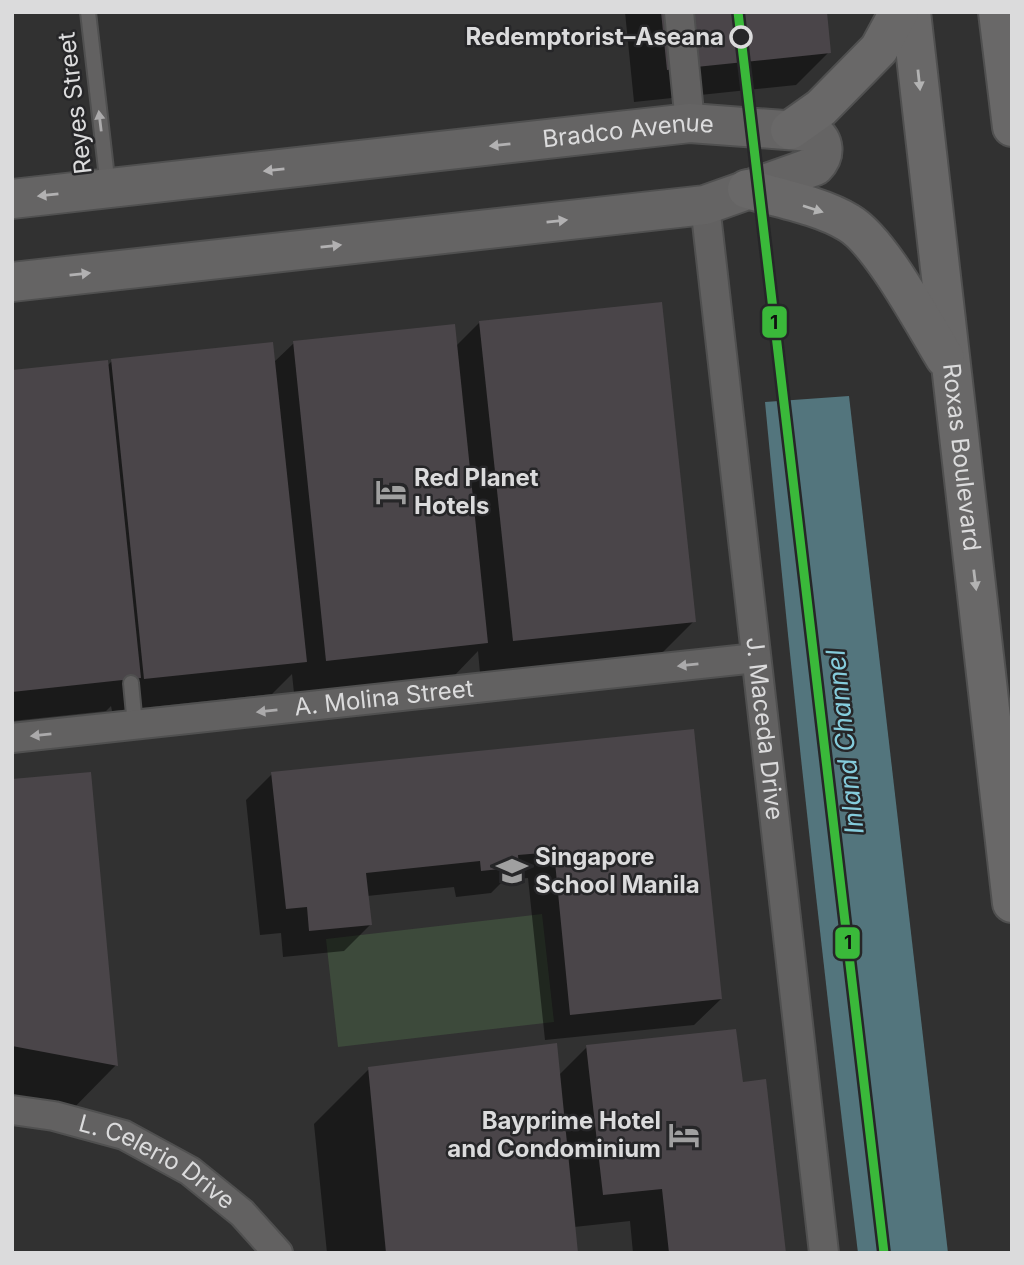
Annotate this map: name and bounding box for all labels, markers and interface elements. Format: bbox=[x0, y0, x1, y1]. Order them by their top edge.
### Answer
place label: Redemptorist–Aseana bbox=[465, 22, 724, 51]
marker: Redemptorist–Aseana bbox=[730, 26, 752, 48]
street label: Reyes Street bbox=[51, 30, 98, 176]
one-way arrow bbox=[913, 69, 924, 91]
street label: Bradco Avenue bbox=[541, 108, 715, 153]
one-way arrow bbox=[95, 109, 106, 131]
one-way arrow bbox=[489, 140, 511, 151]
one-way arrow bbox=[263, 165, 285, 176]
one-way arrow bbox=[37, 190, 59, 201]
one-way arrow bbox=[802, 204, 823, 215]
one-way arrow bbox=[546, 215, 568, 226]
one-way arrow bbox=[320, 240, 342, 251]
one-way arrow bbox=[69, 268, 91, 279]
line badge: 1 bbox=[761, 305, 788, 339]
text: 1 bbox=[770, 311, 778, 334]
street label: Roxas Boulevard bbox=[937, 362, 987, 553]
place label: Red Planet Hotels bbox=[414, 463, 539, 520]
hotel icon: Red Planet Hotels bbox=[374, 475, 408, 509]
one-way arrow bbox=[969, 570, 980, 592]
street label: J. Maceda Drive bbox=[740, 636, 790, 822]
water label: Inland Channel bbox=[819, 647, 870, 836]
one-way arrow bbox=[677, 660, 699, 671]
street label: A. Molina Street bbox=[293, 673, 475, 722]
one-way arrow bbox=[256, 705, 278, 716]
one-way arrow bbox=[29, 730, 51, 741]
place label: Singapore School Manila bbox=[535, 842, 700, 899]
school or university icon: Singapore School Manila bbox=[495, 854, 529, 888]
line badge: 1 bbox=[834, 926, 861, 960]
text: 1 bbox=[844, 931, 852, 954]
place label: Bayprime Hotel and Condominium bbox=[447, 1106, 661, 1163]
street label: L. Celerio Drive bbox=[76, 1108, 241, 1215]
hotel icon: Bayprime Hotel and Condominium bbox=[667, 1118, 701, 1152]

